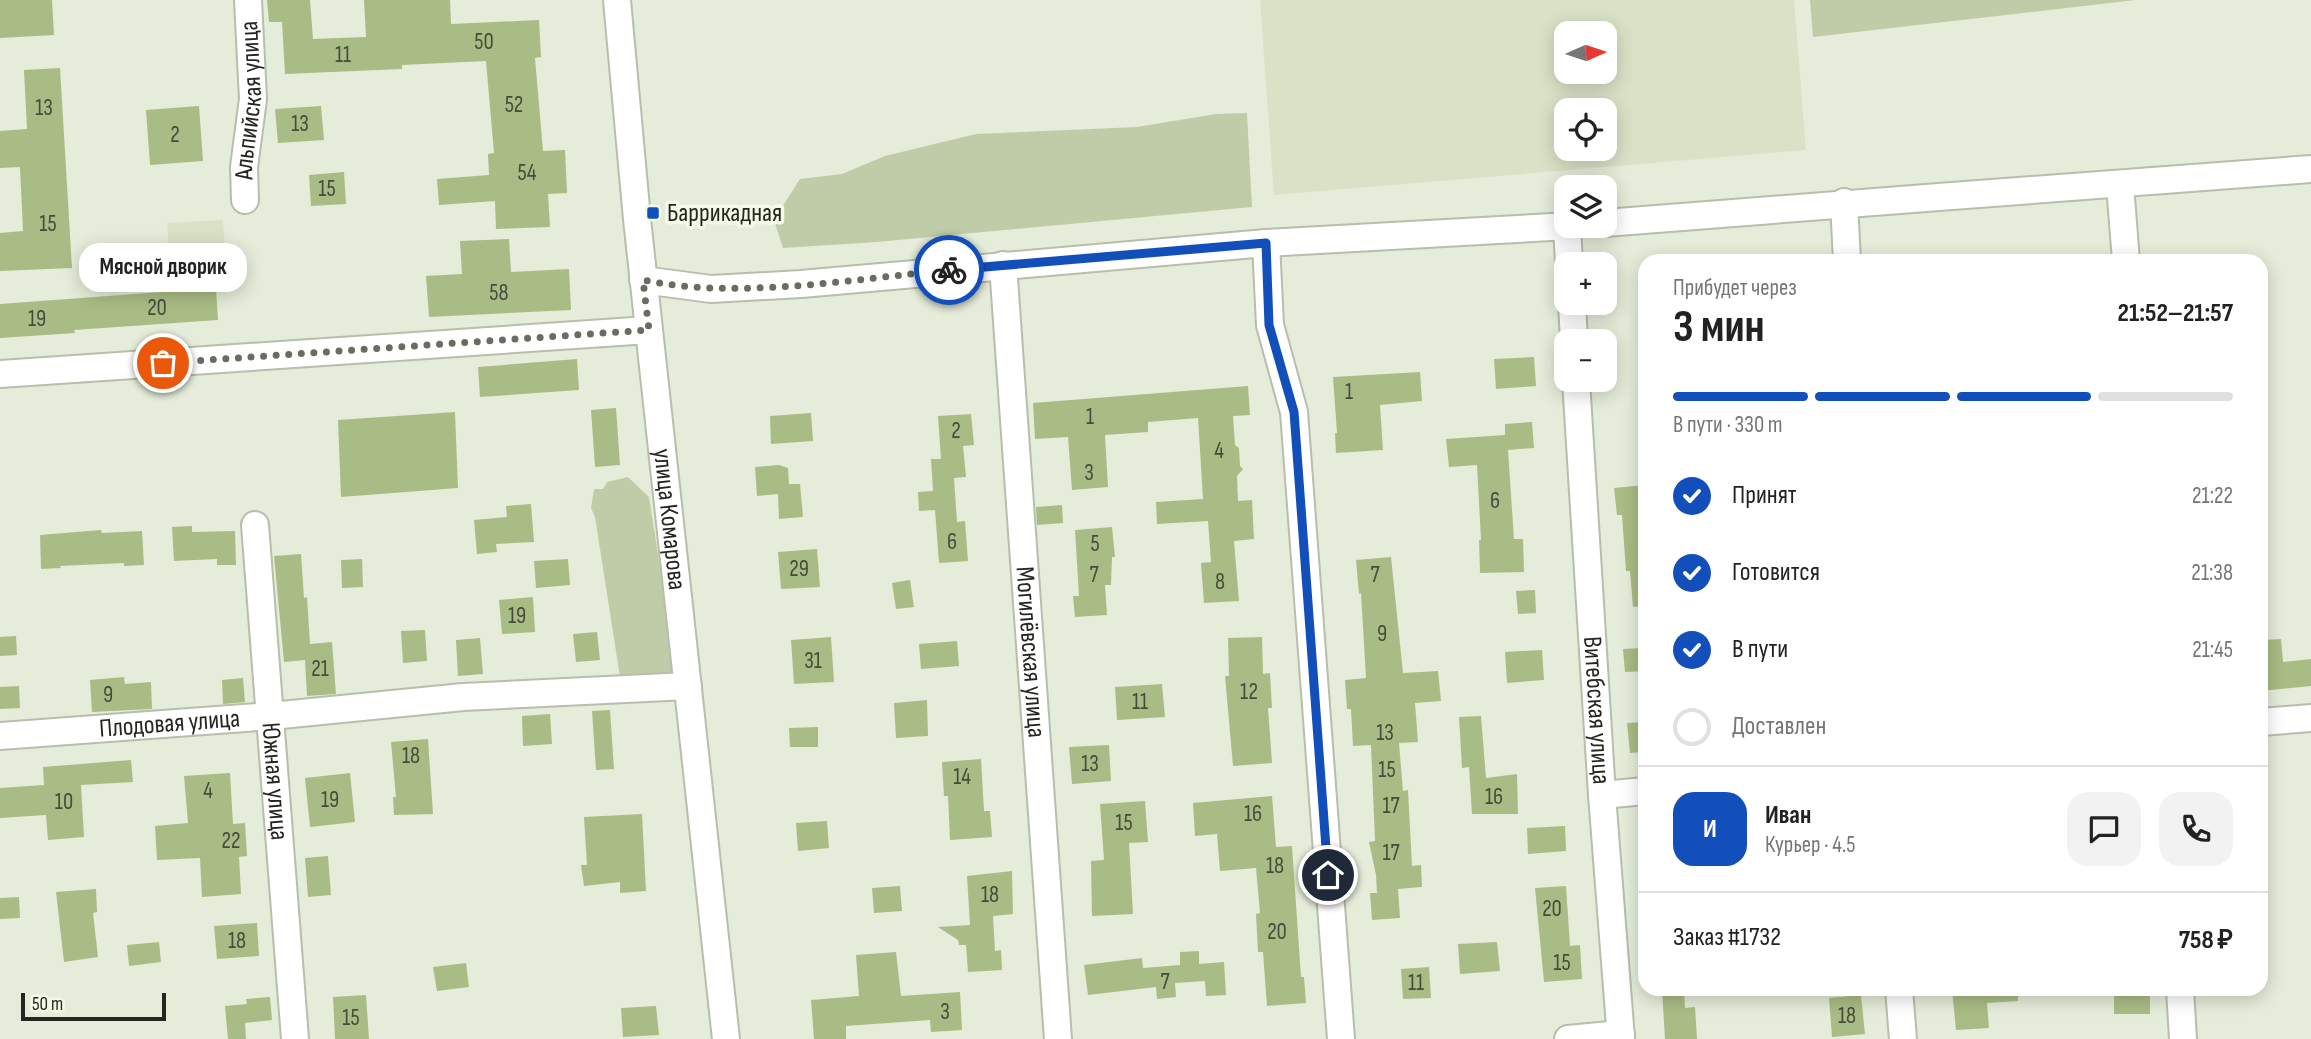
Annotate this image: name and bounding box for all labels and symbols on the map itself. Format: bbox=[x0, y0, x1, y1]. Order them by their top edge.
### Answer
street label: Альпийская улица bbox=[228, 20, 269, 181]
north arrow bbox=[1554, 21, 1617, 84]
house number: 50 bbox=[474, 28, 494, 56]
house number: 11 bbox=[335, 41, 351, 69]
house number: 52 bbox=[505, 91, 523, 119]
house number: 13 bbox=[35, 94, 53, 122]
house number: 13 bbox=[291, 110, 309, 138]
house number: 2 bbox=[170, 121, 180, 149]
house number: 54 bbox=[518, 159, 537, 187]
house number: 15 bbox=[318, 175, 336, 203]
place label: Баррикадная bbox=[667, 198, 782, 229]
marker: Баррикадная bbox=[645, 205, 661, 221]
house number: 15 bbox=[39, 210, 57, 238]
courier bbox=[914, 235, 984, 305]
callout: Мясной дворик bbox=[79, 244, 247, 293]
house number: 58 bbox=[489, 279, 509, 307]
house number: 20 bbox=[147, 294, 167, 322]
house number: 19 bbox=[28, 305, 46, 333]
pin bbox=[133, 333, 193, 393]
house number: 1 bbox=[1345, 378, 1353, 406]
house number: 1 bbox=[1086, 403, 1094, 431]
house number: 2 bbox=[951, 417, 961, 445]
house number: 4 bbox=[1214, 437, 1224, 465]
street label: улица Комарова bbox=[647, 447, 693, 592]
house number: 3 bbox=[1084, 459, 1094, 487]
house number: 6 bbox=[1490, 487, 1500, 515]
house number: 6 bbox=[947, 528, 957, 556]
house number: 5 bbox=[1090, 530, 1100, 558]
house number: 29 bbox=[789, 555, 809, 583]
house number: 7 bbox=[1089, 561, 1099, 589]
house number: 7 bbox=[1370, 561, 1380, 589]
street label: Могилёвская улица bbox=[1009, 565, 1052, 739]
house number: 8 bbox=[1215, 568, 1225, 596]
house number: 19 bbox=[508, 602, 526, 630]
house number: 9 bbox=[1377, 620, 1387, 648]
street label: Витебская улица bbox=[1577, 635, 1617, 785]
house number: 31 bbox=[804, 647, 822, 675]
house number: 21 bbox=[311, 655, 329, 683]
house number: 12 bbox=[1240, 678, 1258, 706]
house number: 9 bbox=[103, 681, 113, 709]
house number: 11 bbox=[1132, 688, 1148, 716]
street label: Плодовая улица bbox=[98, 703, 241, 744]
house number: 13 bbox=[1376, 719, 1394, 747]
street label: Южная улица bbox=[255, 721, 295, 841]
house number: 18 bbox=[402, 742, 420, 770]
house number: 13 bbox=[1081, 750, 1099, 778]
house number: 15 bbox=[1378, 756, 1396, 784]
house number: 14 bbox=[953, 763, 971, 791]
house number: 4 bbox=[203, 777, 213, 805]
house number: 16 bbox=[1485, 783, 1503, 811]
house number: 19 bbox=[321, 786, 339, 814]
house number: 10 bbox=[55, 788, 73, 816]
house number: 17 bbox=[1382, 792, 1400, 820]
house number: 16 bbox=[1244, 800, 1262, 828]
house number: 15 bbox=[1115, 809, 1133, 837]
house number: 22 bbox=[222, 827, 240, 855]
house number: 17 bbox=[1382, 839, 1400, 867]
pin bbox=[1298, 845, 1358, 905]
house number: 18 bbox=[1266, 852, 1284, 880]
house number: 18 bbox=[981, 881, 999, 909]
house number: 20 bbox=[1542, 895, 1562, 923]
house number: 20 bbox=[1267, 918, 1287, 946]
house number: 18 bbox=[228, 927, 246, 955]
house number: 15 bbox=[1553, 949, 1571, 977]
house number: 7 bbox=[1160, 968, 1170, 996]
house number: 11 bbox=[1408, 969, 1424, 997]
scale bar bbox=[21, 990, 166, 1022]
house number: 3 bbox=[940, 998, 950, 1026]
house number: 18 bbox=[1838, 1002, 1856, 1030]
house number: 15 bbox=[342, 1004, 360, 1032]

